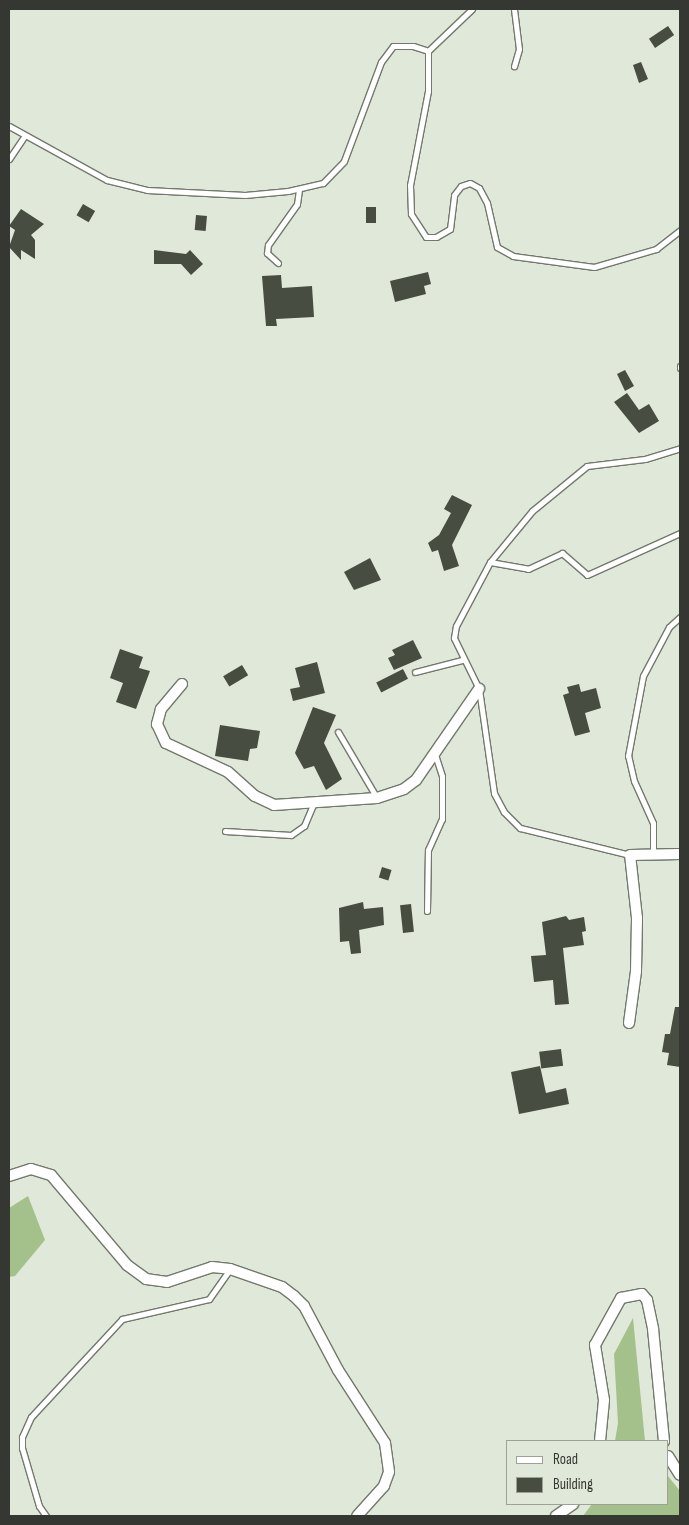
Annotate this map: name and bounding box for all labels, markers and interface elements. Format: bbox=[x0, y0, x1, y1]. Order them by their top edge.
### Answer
legend bbox=[507, 1440, 669, 1505]
text: Road bbox=[553, 1450, 578, 1469]
text: Building bbox=[553, 1475, 593, 1494]

